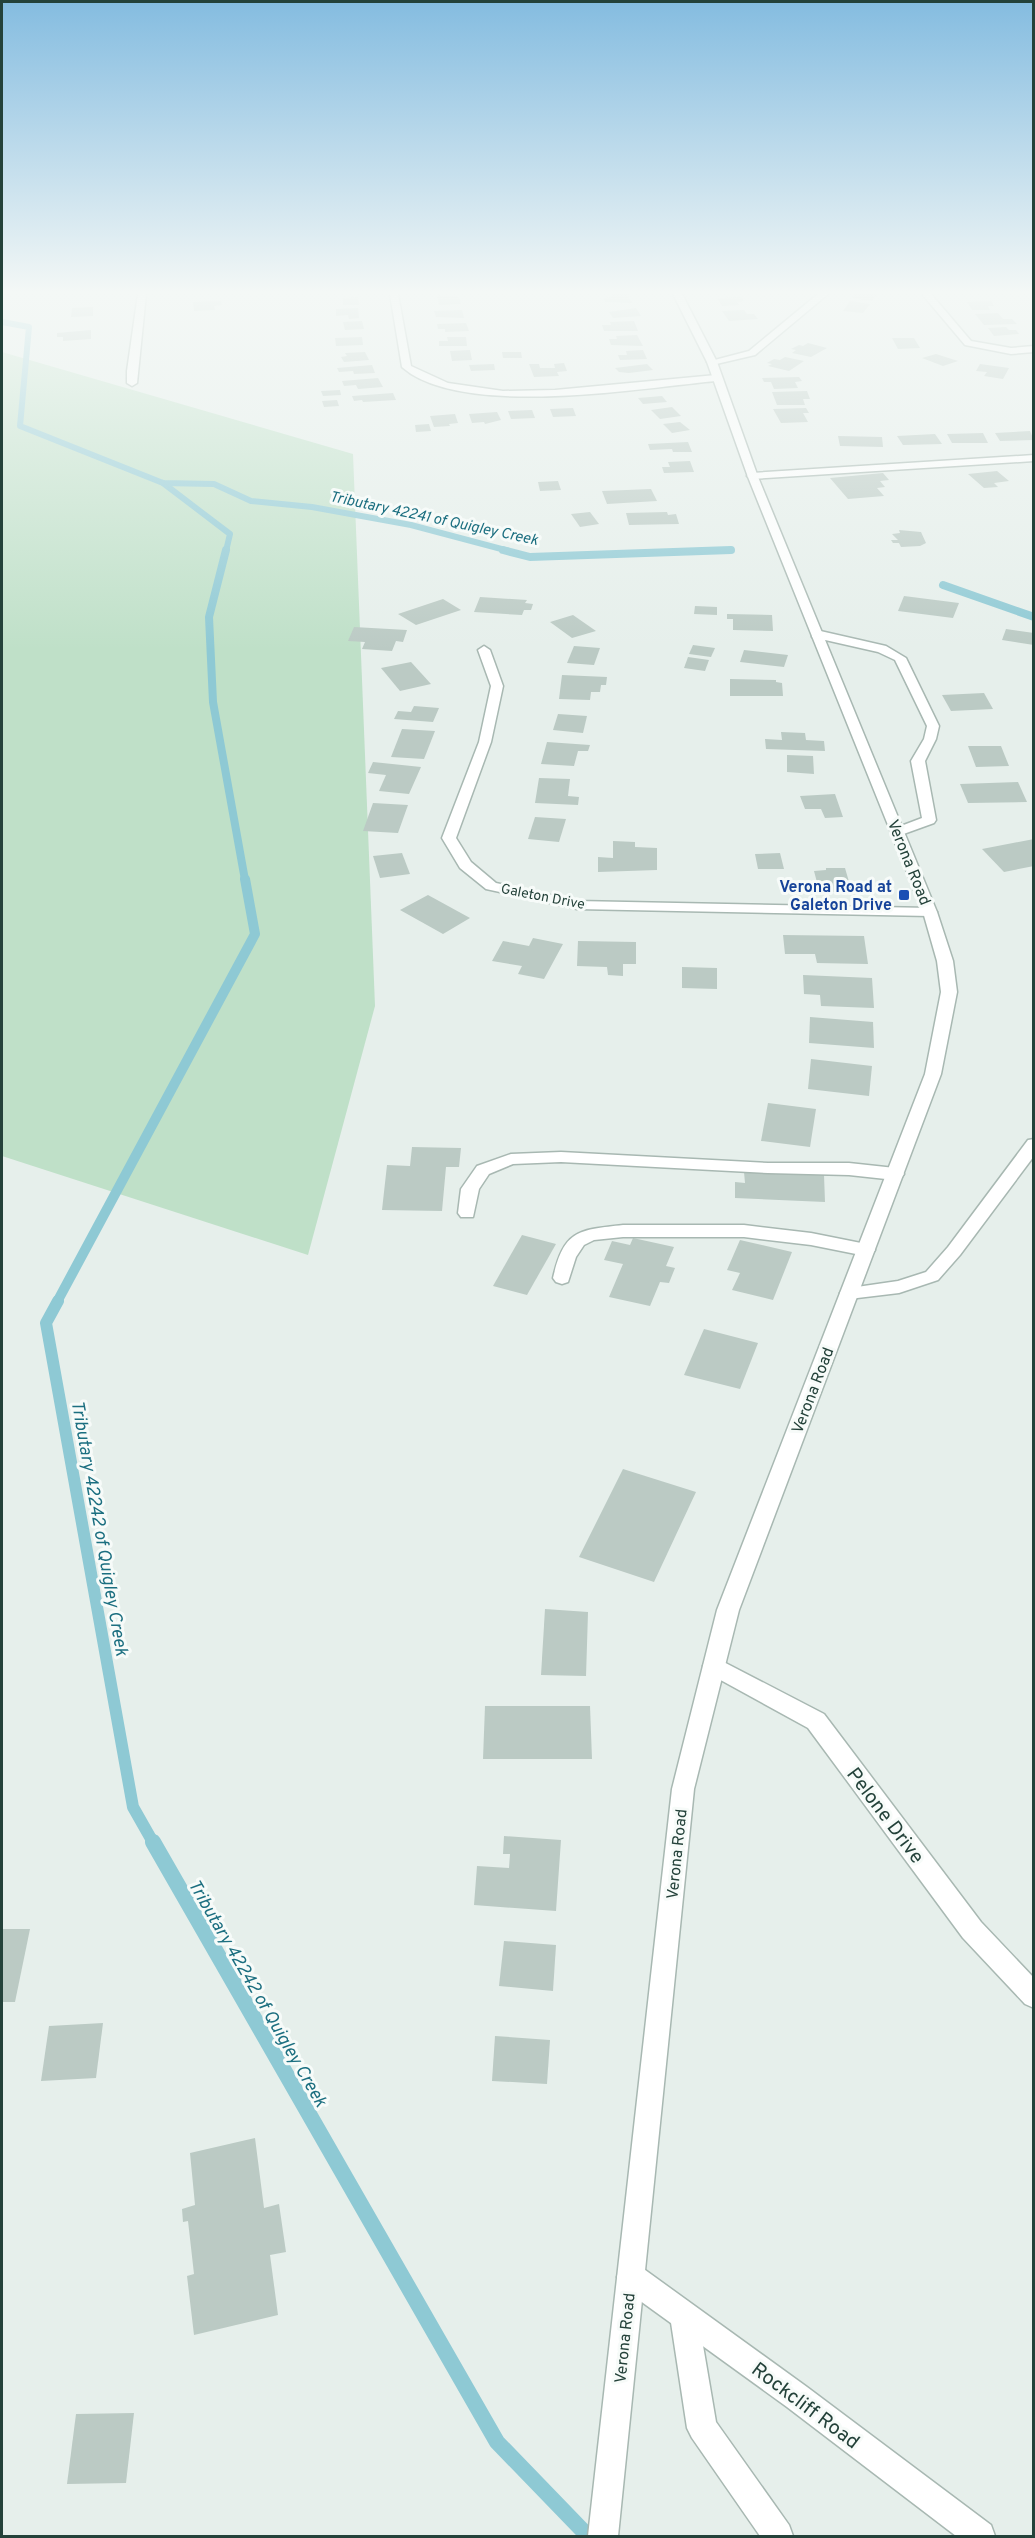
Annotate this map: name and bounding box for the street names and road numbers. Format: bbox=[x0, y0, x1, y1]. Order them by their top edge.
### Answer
street label: Verona Road bbox=[882, 817, 934, 909]
street label: Galeton Drive bbox=[499, 881, 586, 914]
street label: Verona Road bbox=[788, 1345, 839, 1437]
street label: Pelone Drive bbox=[840, 1763, 929, 1870]
street label: Verona Road bbox=[663, 1808, 693, 1900]
street label: Verona Road bbox=[611, 2292, 641, 2384]
street label: Rockcliff Road bbox=[745, 2357, 864, 2456]

